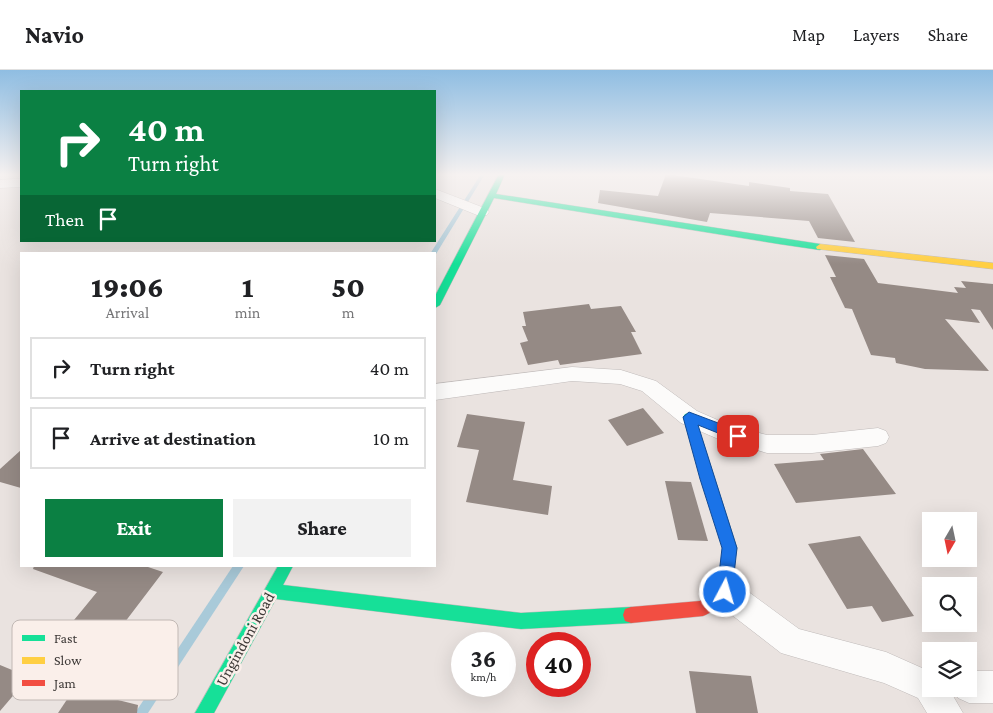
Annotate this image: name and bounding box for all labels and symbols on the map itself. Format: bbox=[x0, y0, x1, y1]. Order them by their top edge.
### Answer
pin bbox=[717, 415, 759, 457]
north arrow bbox=[922, 512, 978, 568]
position arrow bbox=[698, 565, 750, 617]
street label: Ungindoni Road bbox=[212, 589, 279, 689]
legend bbox=[12, 620, 178, 700]
text: Fast bbox=[54, 630, 78, 646]
speed limit sign: 40 bbox=[526, 632, 591, 697]
text: Slow bbox=[54, 652, 82, 668]
text: Jam bbox=[52, 675, 76, 691]

